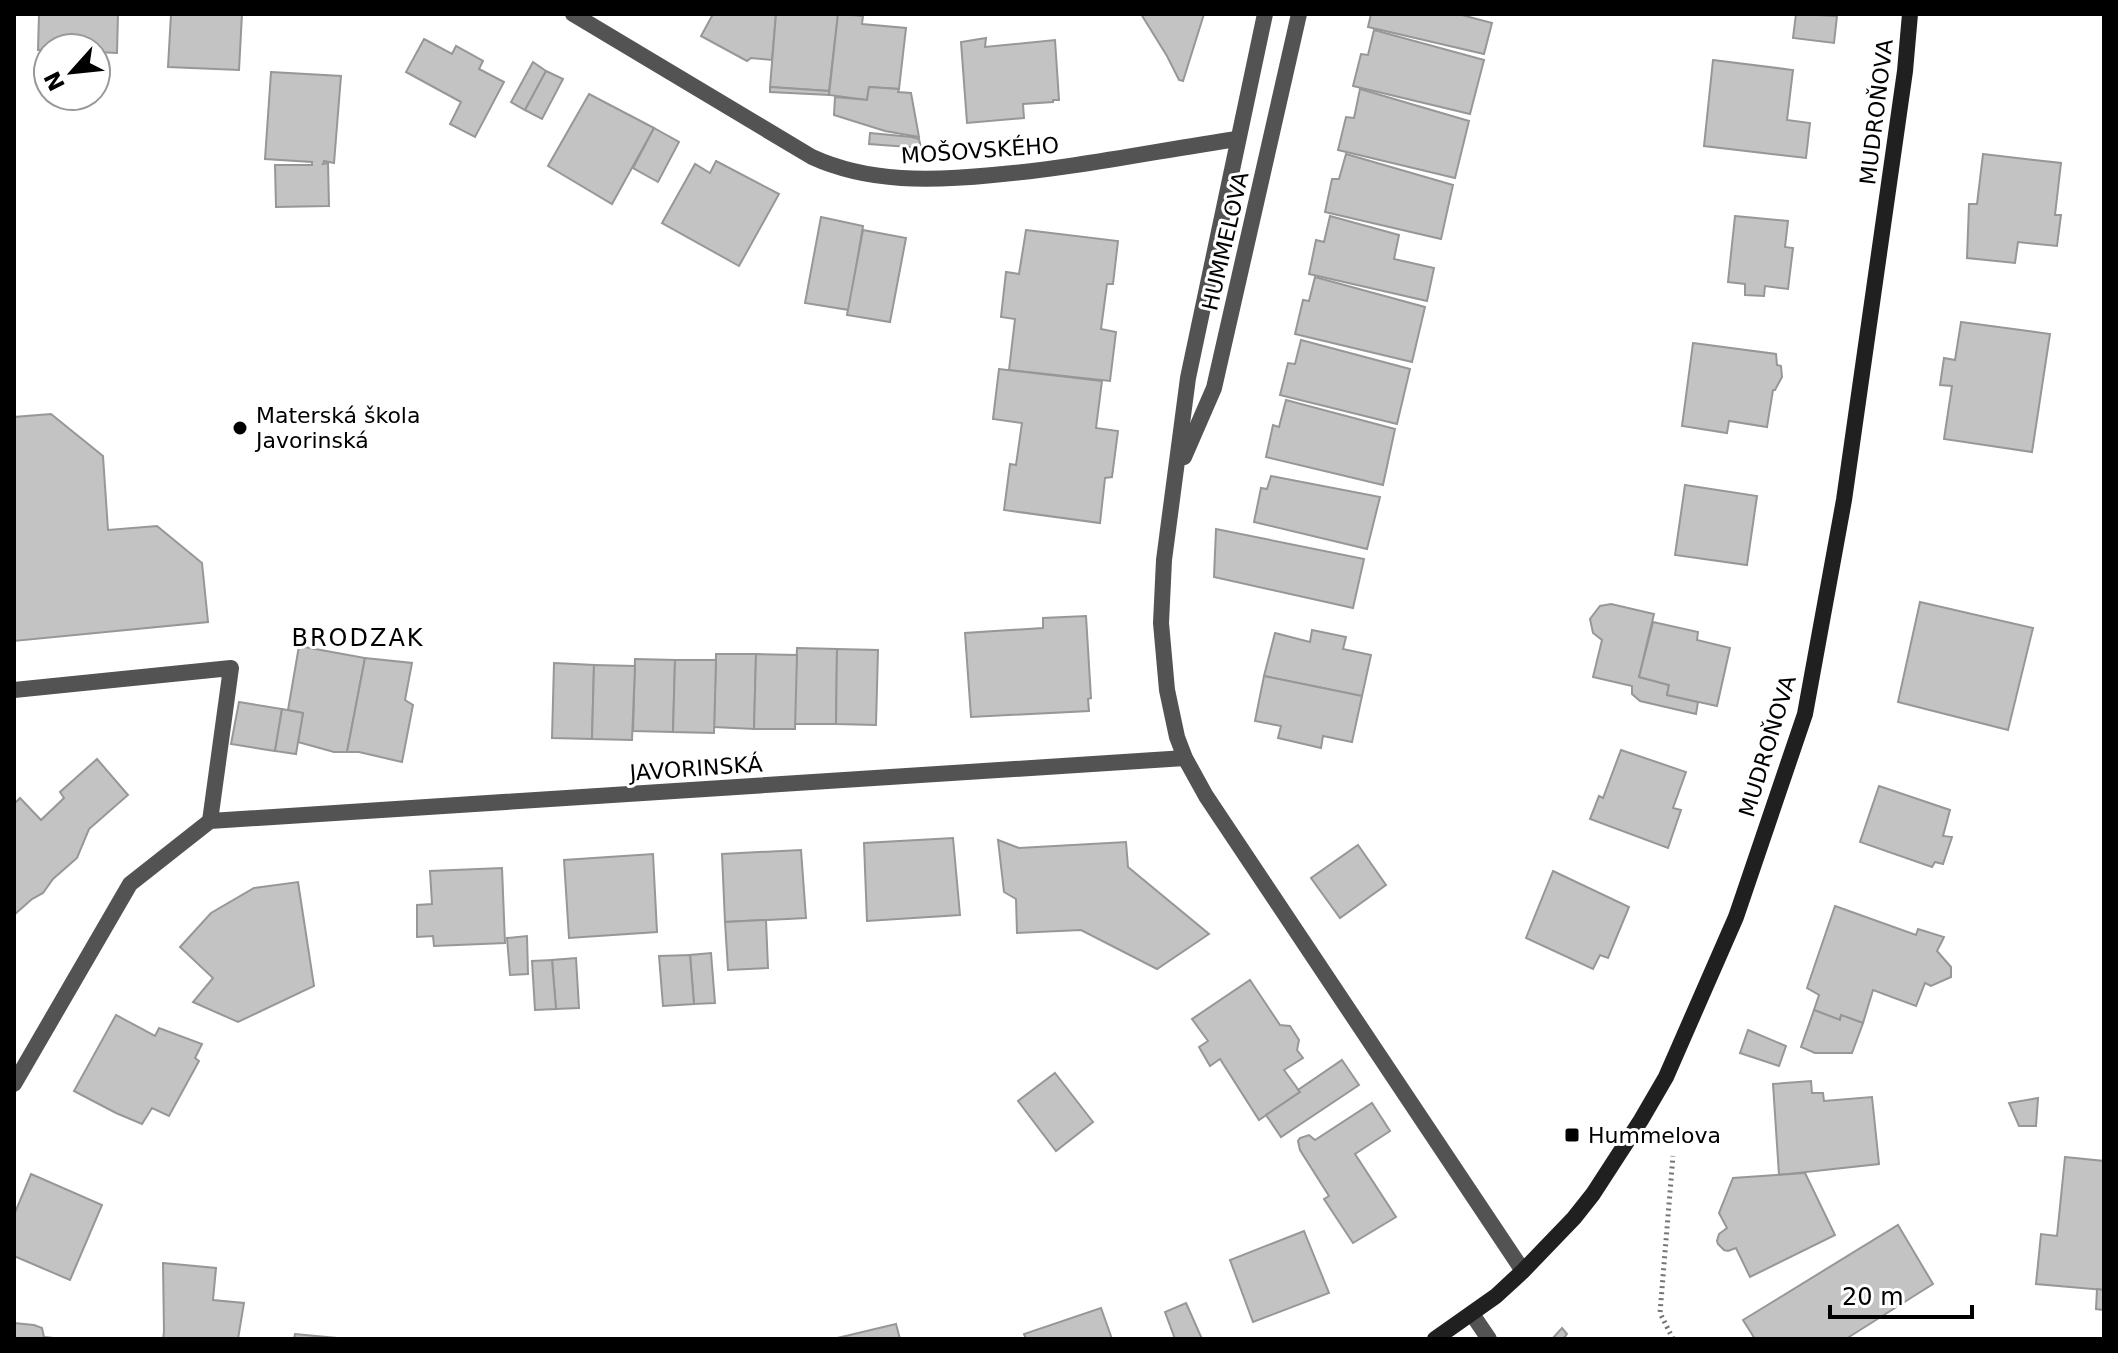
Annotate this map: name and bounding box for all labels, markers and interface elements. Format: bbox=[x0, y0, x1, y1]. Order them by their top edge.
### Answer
north arrow bbox=[32, 32, 112, 112]
street label: MUDROŇOVA bbox=[1855, 38, 1898, 186]
text: N bbox=[39, 67, 70, 95]
street label: MOŠOVSKÉHO bbox=[900, 133, 1060, 168]
street label: HUMMELOVA bbox=[1197, 169, 1254, 313]
place label: Materská škola Javorinská bbox=[254, 403, 420, 453]
marker: Materská škola Javorinská bbox=[231, 419, 249, 437]
district label: BRODZAK bbox=[291, 624, 425, 652]
street label: MUDROŇOVA bbox=[1734, 672, 1801, 820]
street label: JAVORINSKÁ bbox=[627, 751, 763, 786]
place label: Hummelova bbox=[1588, 1123, 1721, 1148]
marker: Hummelova bbox=[1563, 1126, 1581, 1144]
scale bar bbox=[1830, 1269, 1972, 1319]
text: 20 m bbox=[1842, 1283, 1904, 1311]

